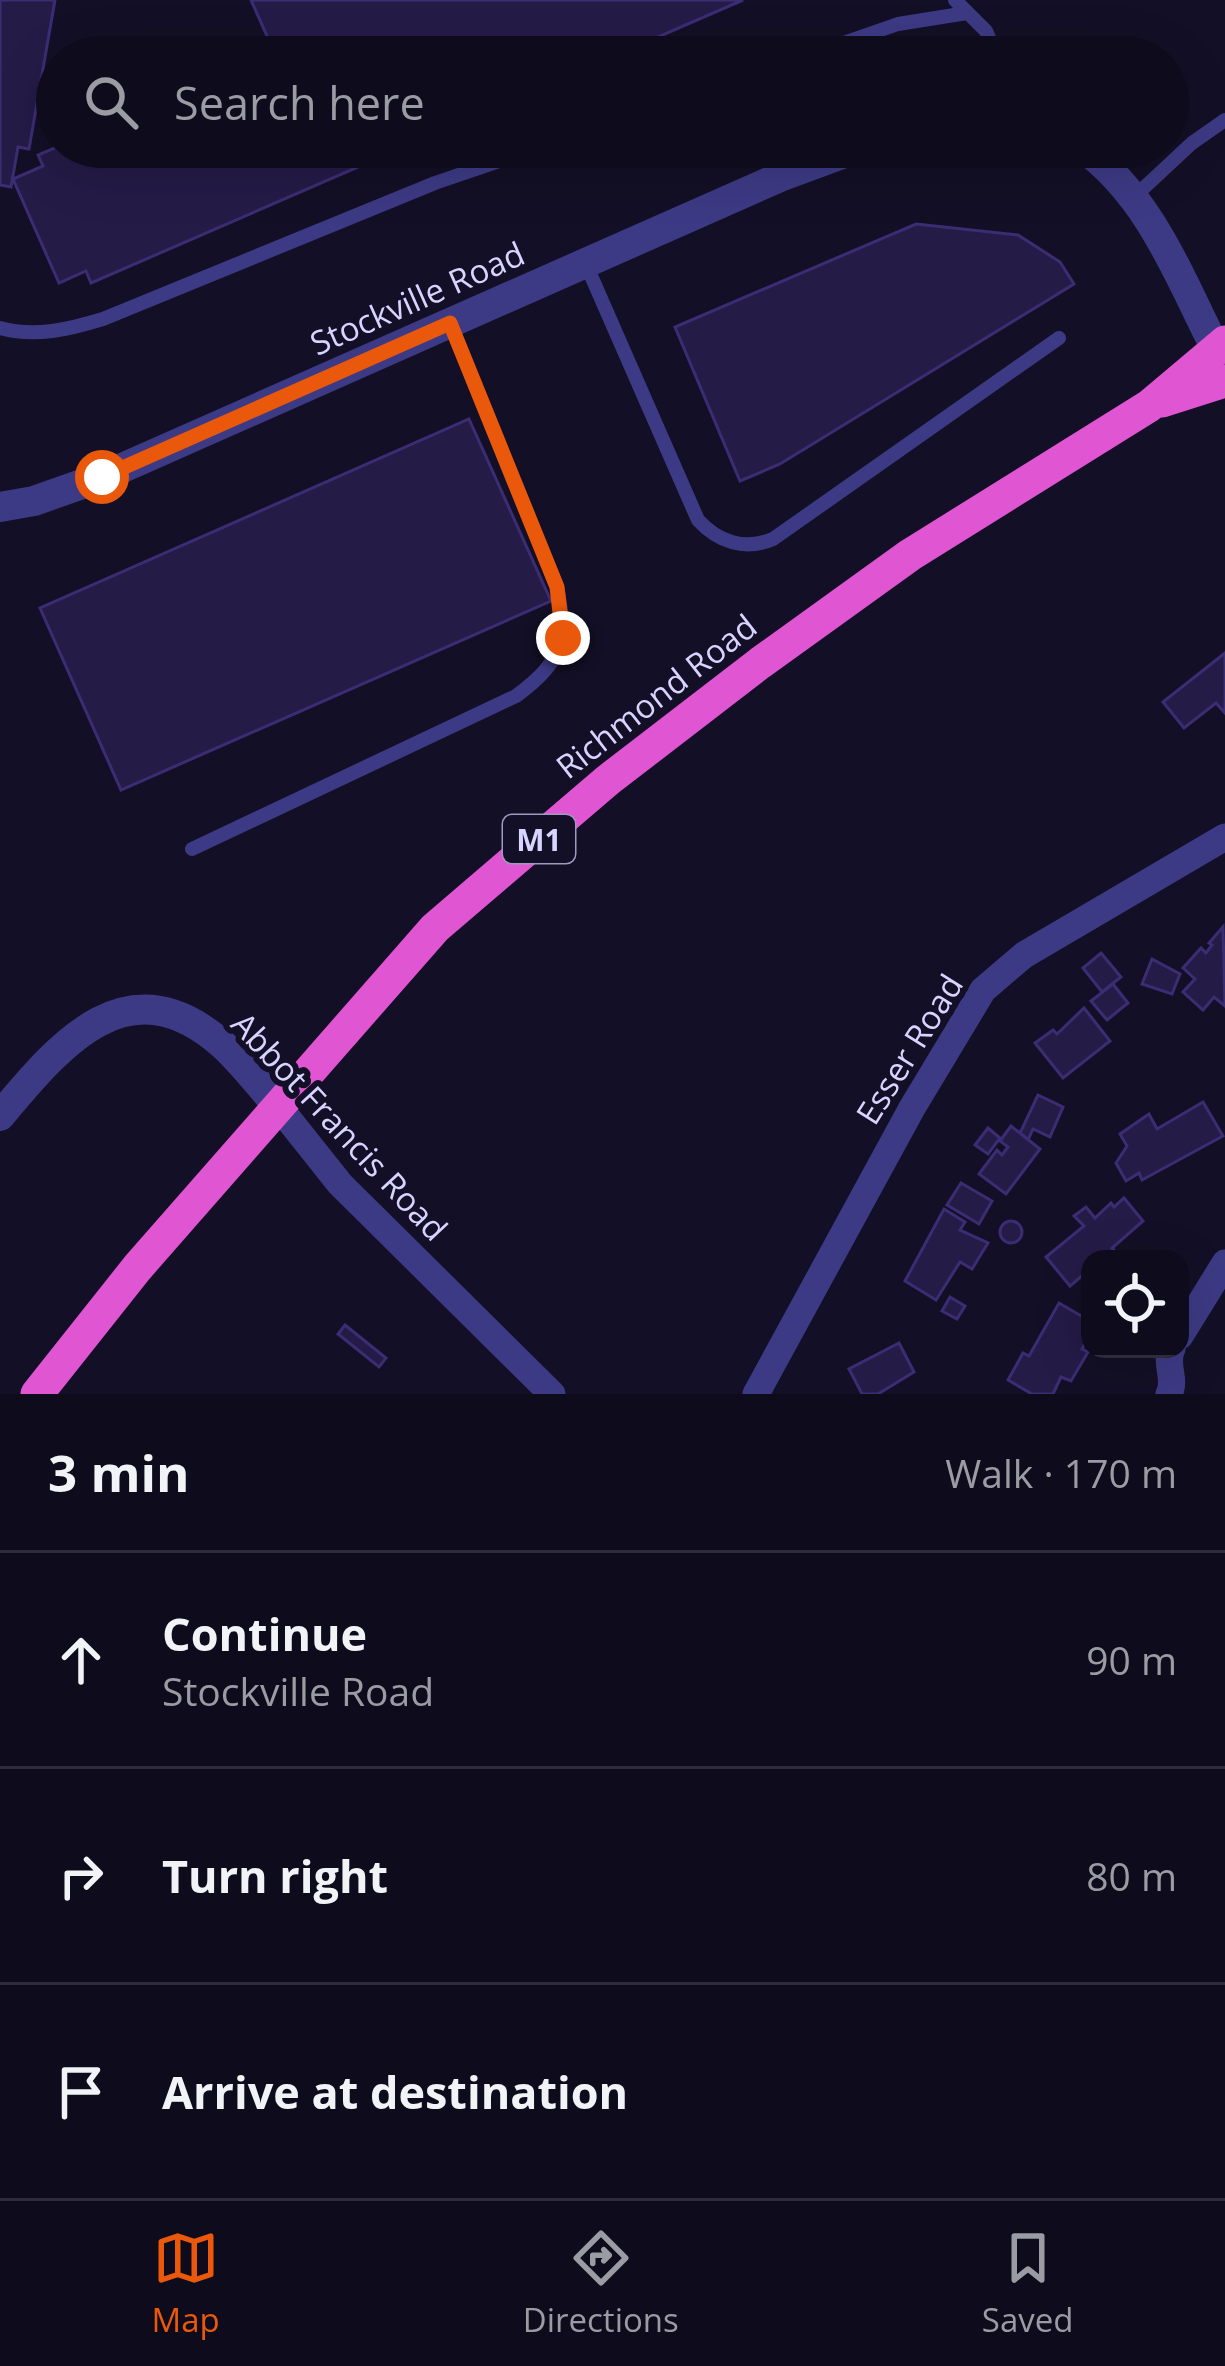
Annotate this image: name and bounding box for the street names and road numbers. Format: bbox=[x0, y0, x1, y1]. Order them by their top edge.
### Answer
street label: Stockville Road bbox=[303, 231, 531, 365]
street label: Richmond Road bbox=[546, 603, 766, 789]
road number: M1 bbox=[503, 815, 575, 863]
street label: Esser Road bbox=[845, 965, 973, 1133]
street label: Abbot Francis Road bbox=[222, 1002, 458, 1250]

